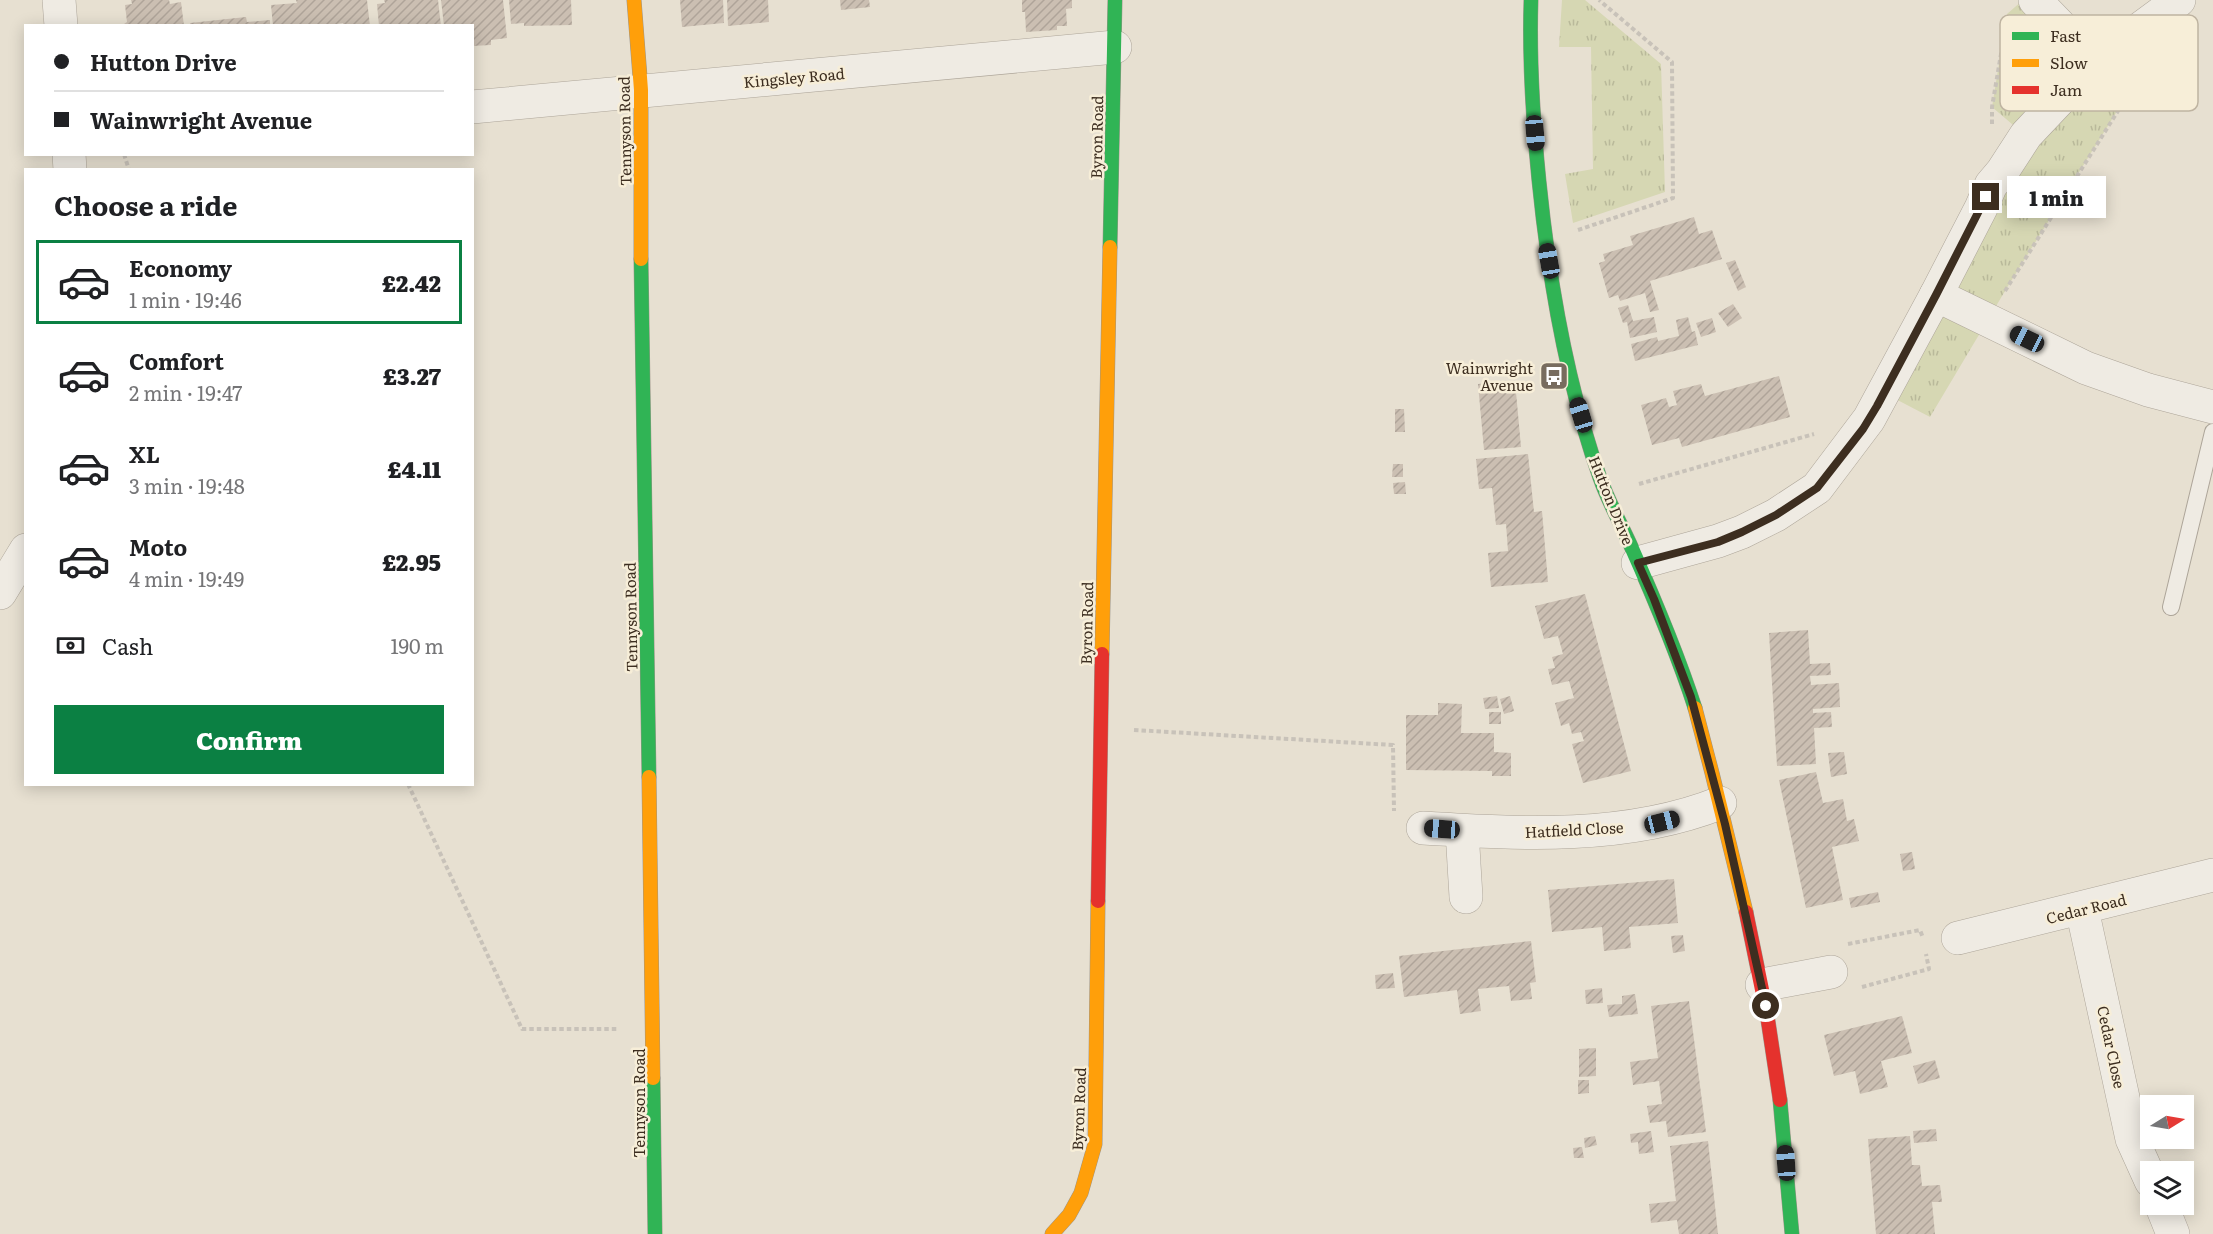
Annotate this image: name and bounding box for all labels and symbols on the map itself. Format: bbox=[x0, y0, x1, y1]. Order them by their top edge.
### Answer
legend bbox=[2000, 15, 2198, 111]
text: Fast bbox=[2050, 23, 2082, 47]
text: Slow bbox=[2050, 50, 2088, 74]
street label: Kingsley Road bbox=[742, 61, 846, 93]
street label: Tennyson Road bbox=[612, 76, 636, 186]
text: Jam bbox=[2050, 77, 2083, 101]
street label: Byron Road bbox=[1084, 95, 1108, 179]
car bbox=[1524, 114, 1546, 152]
callout: 1 min bbox=[2007, 176, 2106, 218]
route end bbox=[1972, 183, 1999, 210]
car bbox=[1537, 242, 1561, 280]
car bbox=[2007, 323, 2047, 355]
place label: Wainwright Avenue bbox=[1446, 356, 1533, 396]
bus stop icon: Wainwright Avenue bbox=[1538, 360, 1570, 392]
car bbox=[1567, 395, 1595, 435]
street label: Hutton Drive bbox=[1584, 452, 1640, 548]
street label: Tennyson Road bbox=[618, 562, 642, 672]
street label: Byron Road bbox=[1074, 581, 1098, 665]
car bbox=[1642, 809, 1682, 835]
street label: Hatfield Close bbox=[1524, 815, 1624, 843]
car bbox=[1423, 819, 1461, 839]
street label: Cedar Road bbox=[2043, 887, 2129, 929]
route start bbox=[1752, 992, 1779, 1019]
street label: Cedar Close bbox=[2092, 1004, 2132, 1091]
street label: Tennyson Road bbox=[627, 1048, 650, 1158]
street label: Byron Road bbox=[1065, 1067, 1091, 1151]
north arrow bbox=[2140, 1095, 2194, 1149]
car bbox=[1776, 1144, 1796, 1182]

